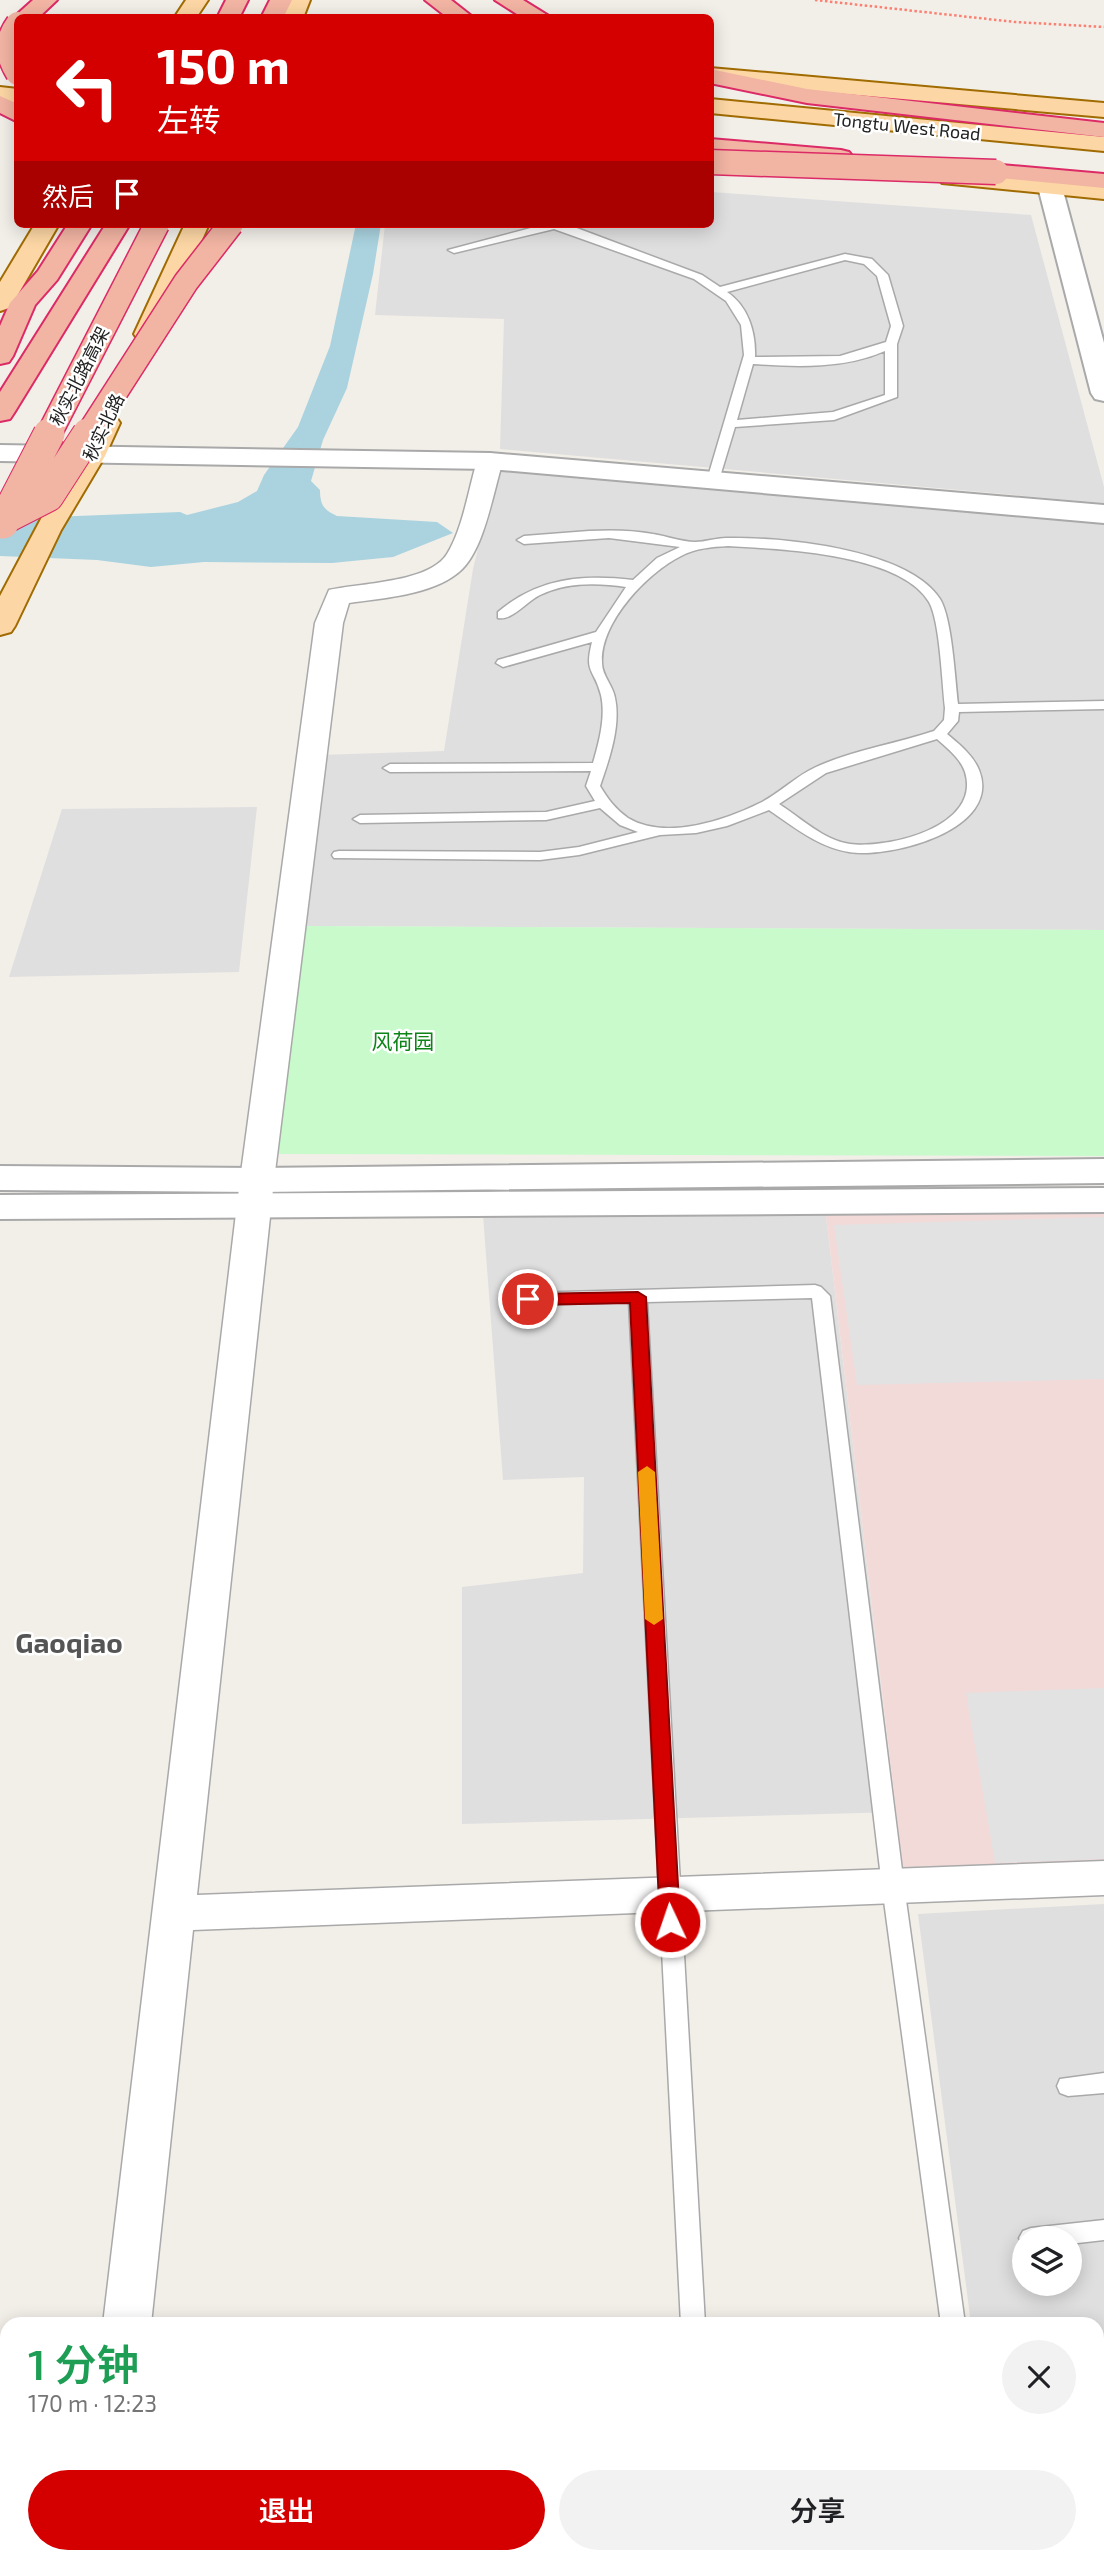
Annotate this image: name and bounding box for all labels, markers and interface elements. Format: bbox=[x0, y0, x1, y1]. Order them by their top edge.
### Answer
text: 150 m bbox=[157, 35, 290, 94]
icon: left bbox=[42, 42, 133, 133]
text: 左转 bbox=[157, 100, 221, 138]
street label: Tongtu West Road bbox=[832, 107, 982, 145]
icon: arrive bbox=[108, 175, 146, 213]
text: 然后 bbox=[42, 180, 94, 211]
street label: 秋实北路高架 bbox=[45, 323, 113, 429]
street label: 秋实北路 bbox=[78, 390, 128, 464]
park label: 风荷园 bbox=[372, 1028, 435, 1053]
pin bbox=[498, 1269, 558, 1329]
icon: arrive bbox=[509, 1280, 547, 1318]
district label: Gaoqiao bbox=[15, 1625, 123, 1659]
position arrow bbox=[633, 1885, 707, 1959]
map controls bbox=[1012, 2226, 1082, 2296]
button: layers bbox=[1012, 2226, 1082, 2296]
text: 1 分钟 bbox=[28, 2338, 139, 2388]
button: close bbox=[1002, 2340, 1076, 2414]
text: 170 m · 12:23 bbox=[28, 2389, 157, 2417]
button: 退出 bbox=[28, 2470, 545, 2550]
button: 分享 bbox=[559, 2470, 1076, 2550]

